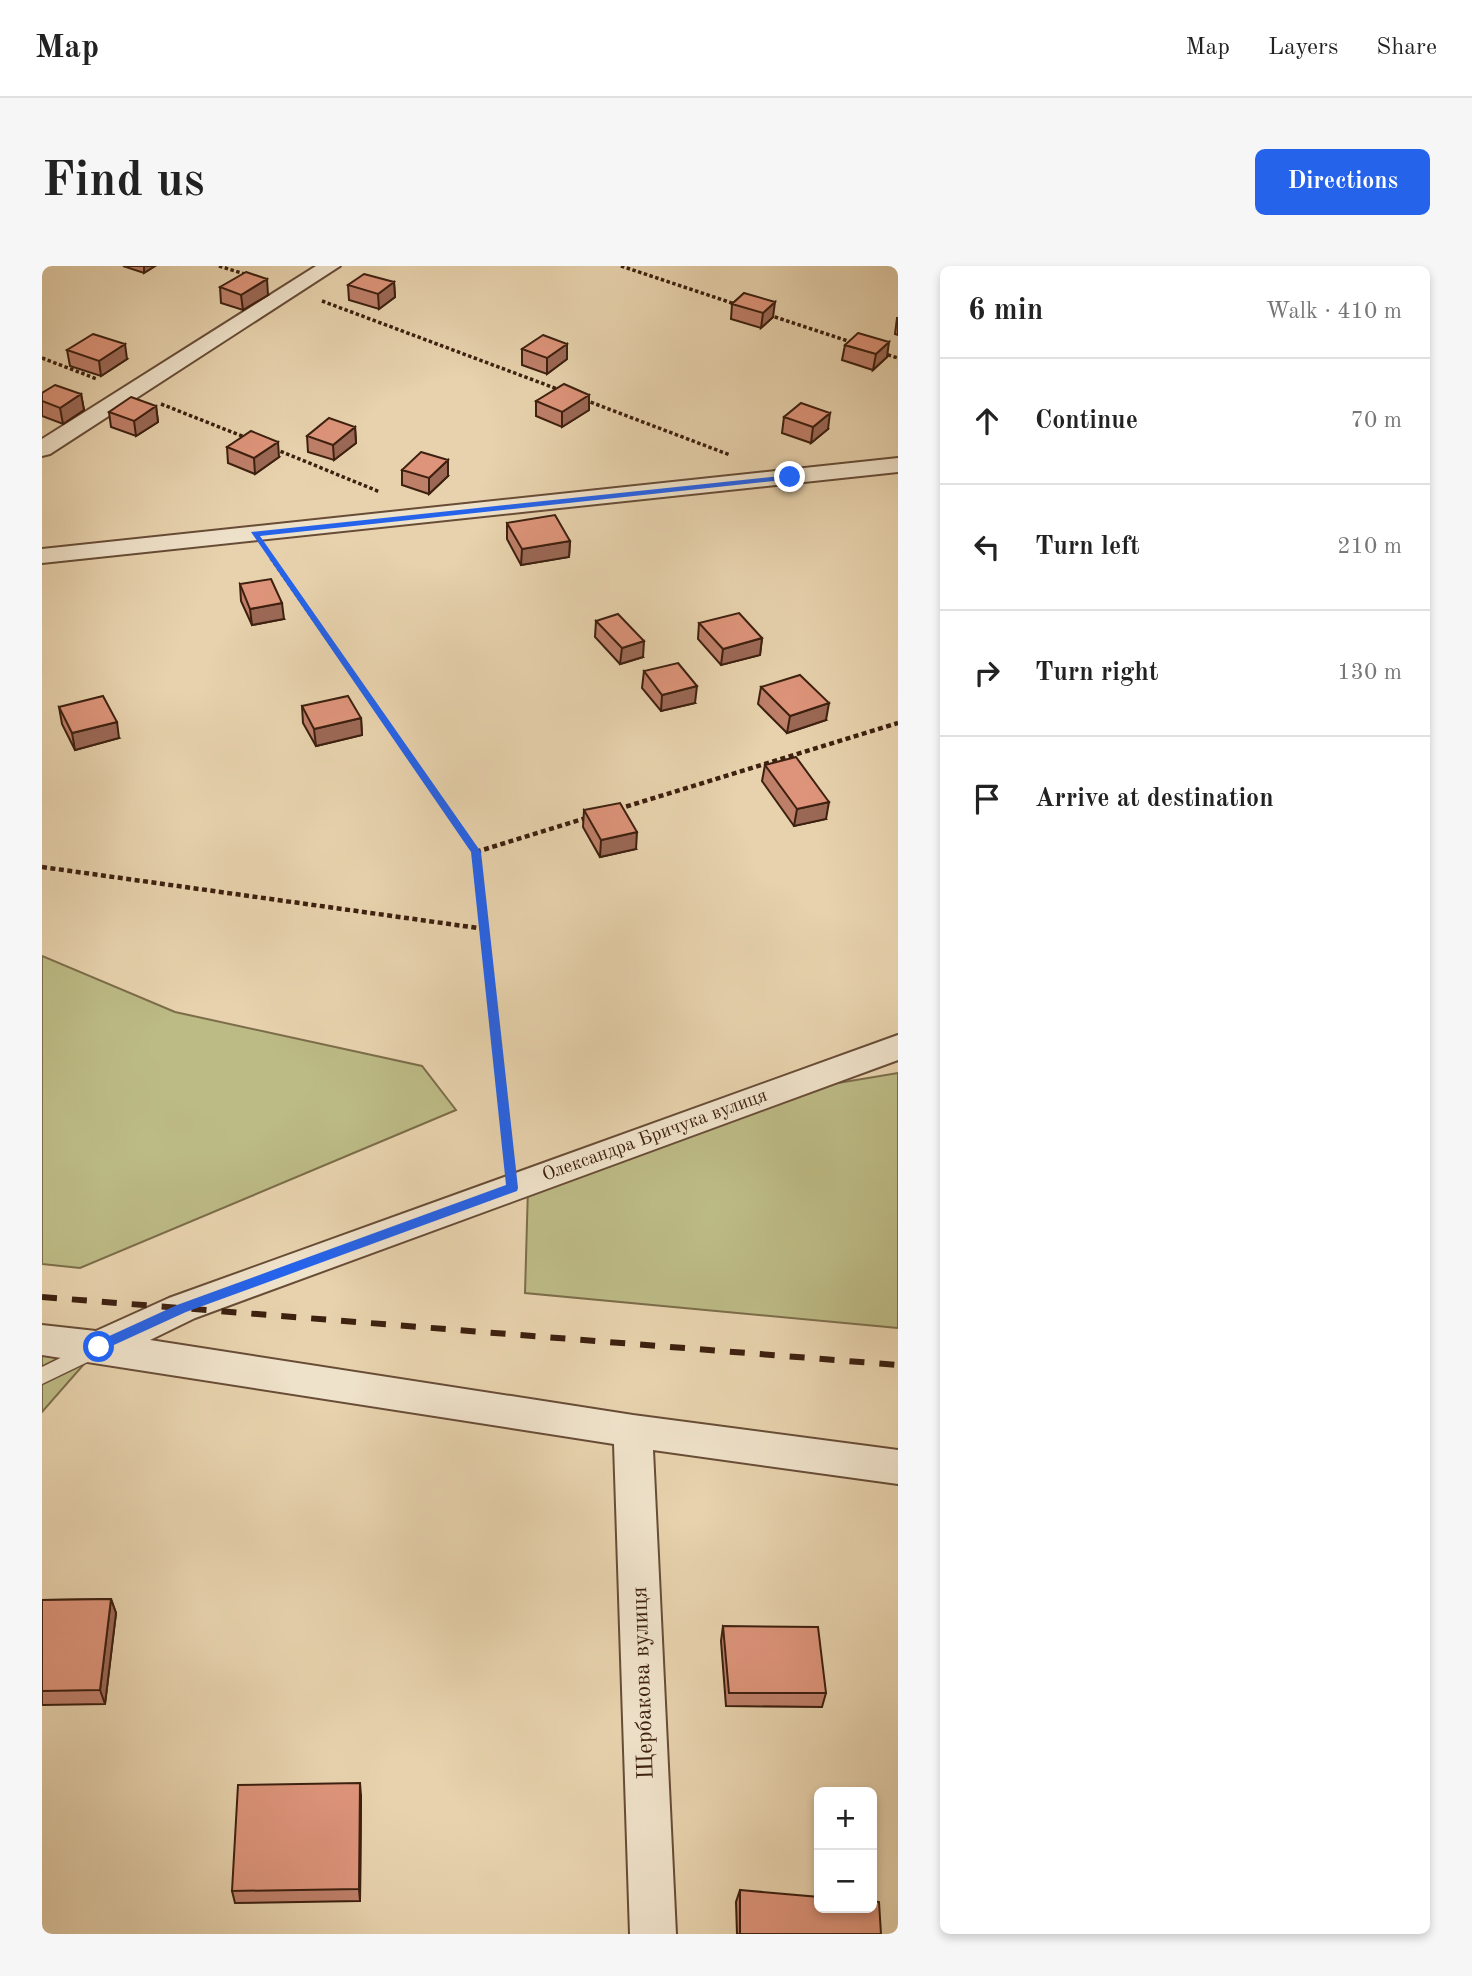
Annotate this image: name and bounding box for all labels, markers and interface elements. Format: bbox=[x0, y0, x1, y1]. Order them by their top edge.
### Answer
text: Map bbox=[35, 32, 99, 65]
text: Map bbox=[1186, 36, 1230, 60]
text: Layers bbox=[1268, 36, 1338, 60]
text: Share bbox=[1376, 36, 1437, 60]
button: Directions bbox=[1255, 149, 1430, 215]
text: Find us bbox=[42, 158, 205, 207]
text: 6 min bbox=[968, 296, 1043, 326]
text: Walk · 410 m bbox=[1266, 300, 1402, 323]
icon: ahead bbox=[968, 402, 1006, 440]
text: Continue bbox=[1035, 408, 1138, 434]
text: 70 m bbox=[1351, 409, 1402, 432]
route end bbox=[774, 461, 805, 492]
icon: left bbox=[968, 528, 1006, 566]
text: Turn left bbox=[1035, 534, 1140, 560]
text: 210 m bbox=[1337, 535, 1402, 558]
icon: right bbox=[968, 654, 1006, 692]
text: Turn right bbox=[1035, 660, 1158, 686]
text: 130 m bbox=[1337, 661, 1402, 684]
icon: arrive bbox=[968, 780, 1006, 818]
text: Arrive at destination bbox=[1035, 786, 1274, 812]
street label: Олександра Бричука вулиця bbox=[540, 1086, 770, 1186]
route start bbox=[83, 1331, 114, 1362]
street label: Щербакова вулиця bbox=[628, 1586, 658, 1780]
map controls bbox=[814, 1787, 877, 1913]
button: + bbox=[814, 1787, 877, 1850]
button: − bbox=[814, 1850, 877, 1913]

